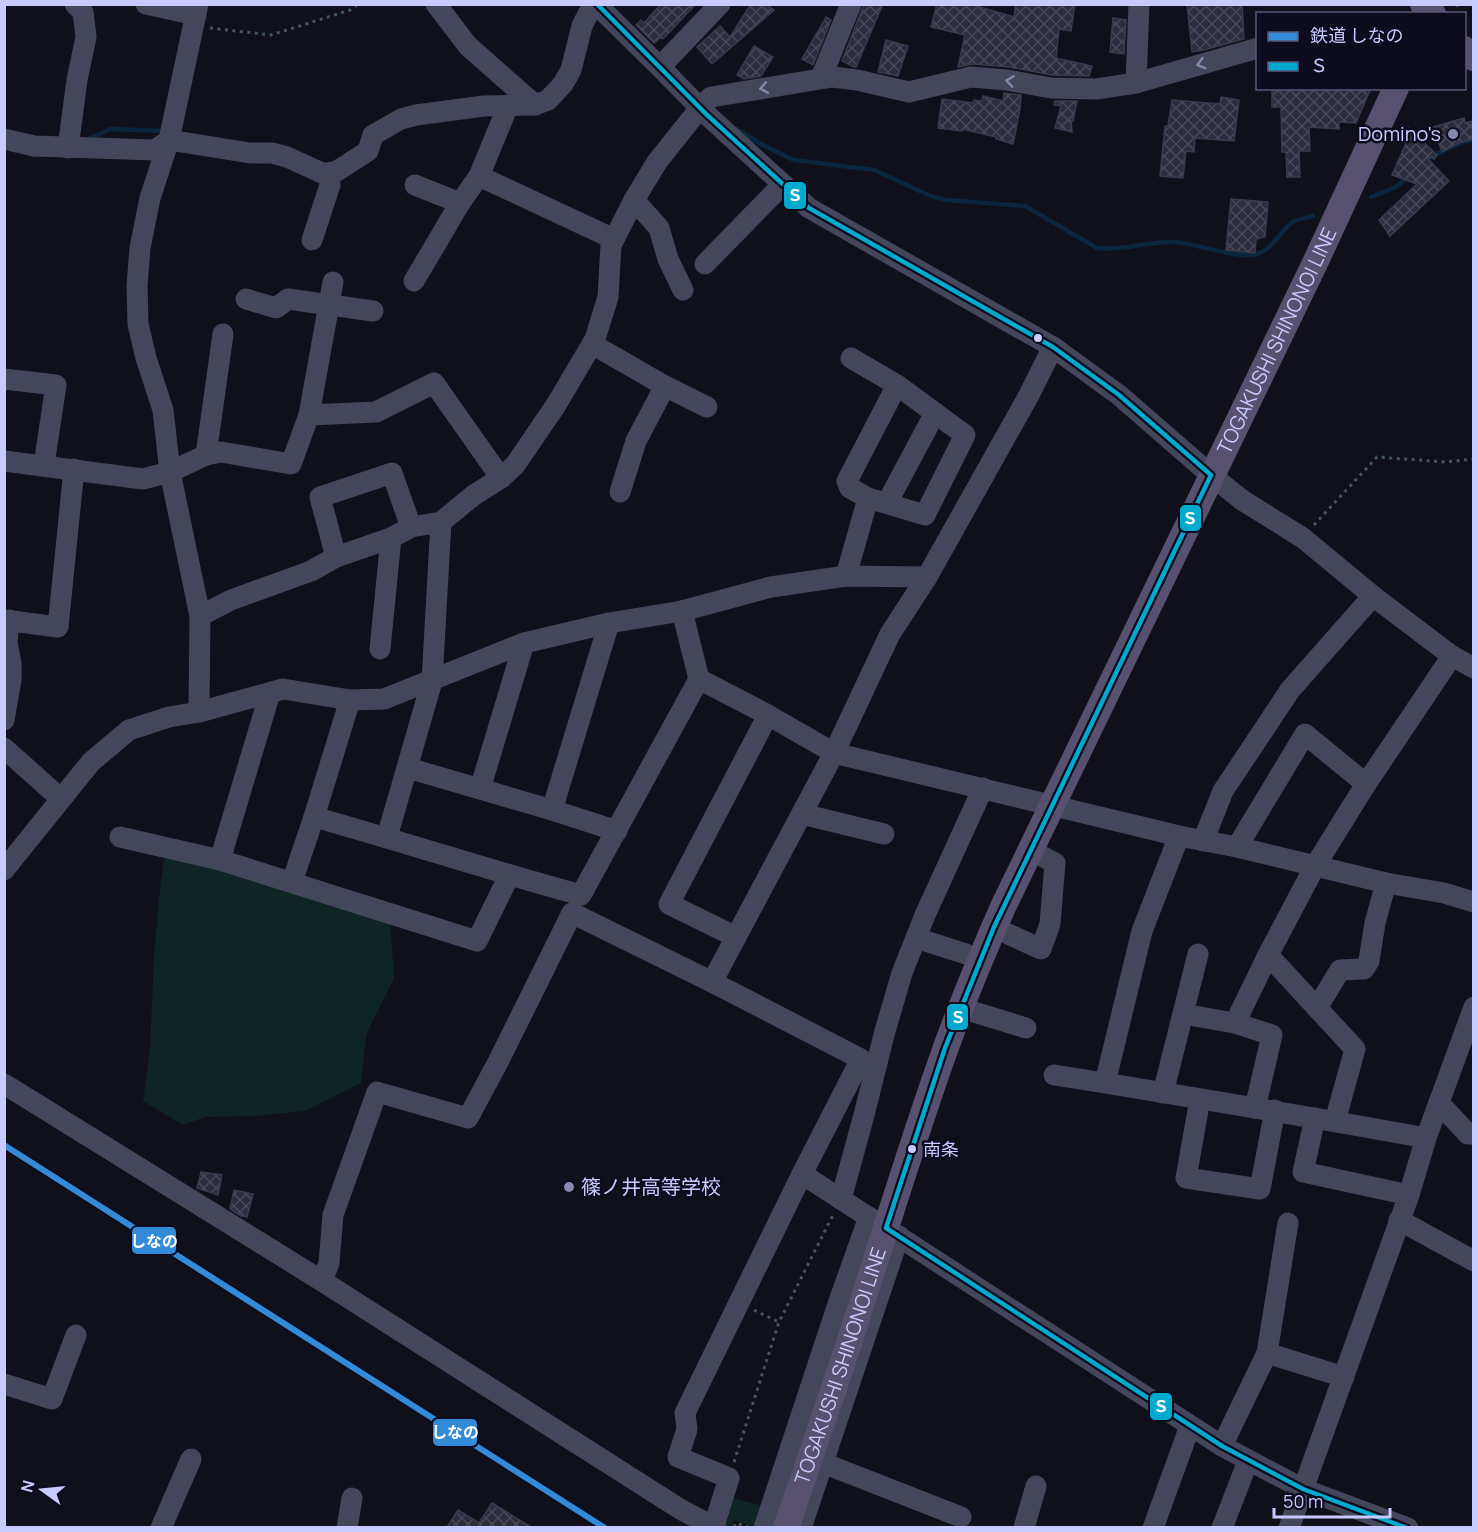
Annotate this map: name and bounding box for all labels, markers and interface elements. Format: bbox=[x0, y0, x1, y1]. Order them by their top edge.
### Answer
legend bbox=[1256, 12, 1466, 90]
text: 鉄道 しなの bbox=[1310, 23, 1404, 47]
text: Ｓ bbox=[1310, 53, 1328, 77]
one-way arrow bbox=[1196, 57, 1206, 70]
one-way arrow bbox=[1005, 76, 1014, 88]
one-way arrow bbox=[759, 82, 768, 94]
place label: Domino's bbox=[1358, 120, 1441, 147]
marker: Domino's bbox=[1446, 127, 1460, 141]
line badge: Ｓ bbox=[783, 181, 807, 210]
text: Ｓ bbox=[787, 184, 803, 206]
street label: TOGAKUSHI SHINONOI LINE bbox=[1210, 223, 1343, 459]
unlabelled marker bbox=[1032, 332, 1044, 344]
line badge: Ｓ bbox=[1179, 504, 1202, 532]
text: Ｓ bbox=[1182, 507, 1198, 529]
line badge: Ｓ bbox=[946, 1003, 969, 1031]
text: Ｓ bbox=[950, 1006, 966, 1028]
place label: 南条 bbox=[923, 1137, 959, 1161]
marker: 南条 bbox=[906, 1143, 918, 1155]
place label: 篠ノ井高等学校 bbox=[581, 1173, 721, 1200]
marker: 篠ノ井高等学校 bbox=[562, 1180, 576, 1194]
line badge: しなの bbox=[131, 1226, 177, 1255]
text: しなの bbox=[130, 1230, 178, 1252]
street label: TOGAKUSHI SHINONOI LINE bbox=[788, 1244, 892, 1488]
line badge: Ｓ bbox=[1149, 1392, 1173, 1421]
text: Ｓ bbox=[1153, 1395, 1169, 1417]
line badge: しなの bbox=[432, 1418, 478, 1447]
text: しなの bbox=[431, 1421, 479, 1443]
north arrow bbox=[12, 1460, 72, 1520]
text: N bbox=[15, 1478, 40, 1495]
scale bar bbox=[1274, 1481, 1390, 1519]
text: 50 m bbox=[1283, 1489, 1323, 1513]

